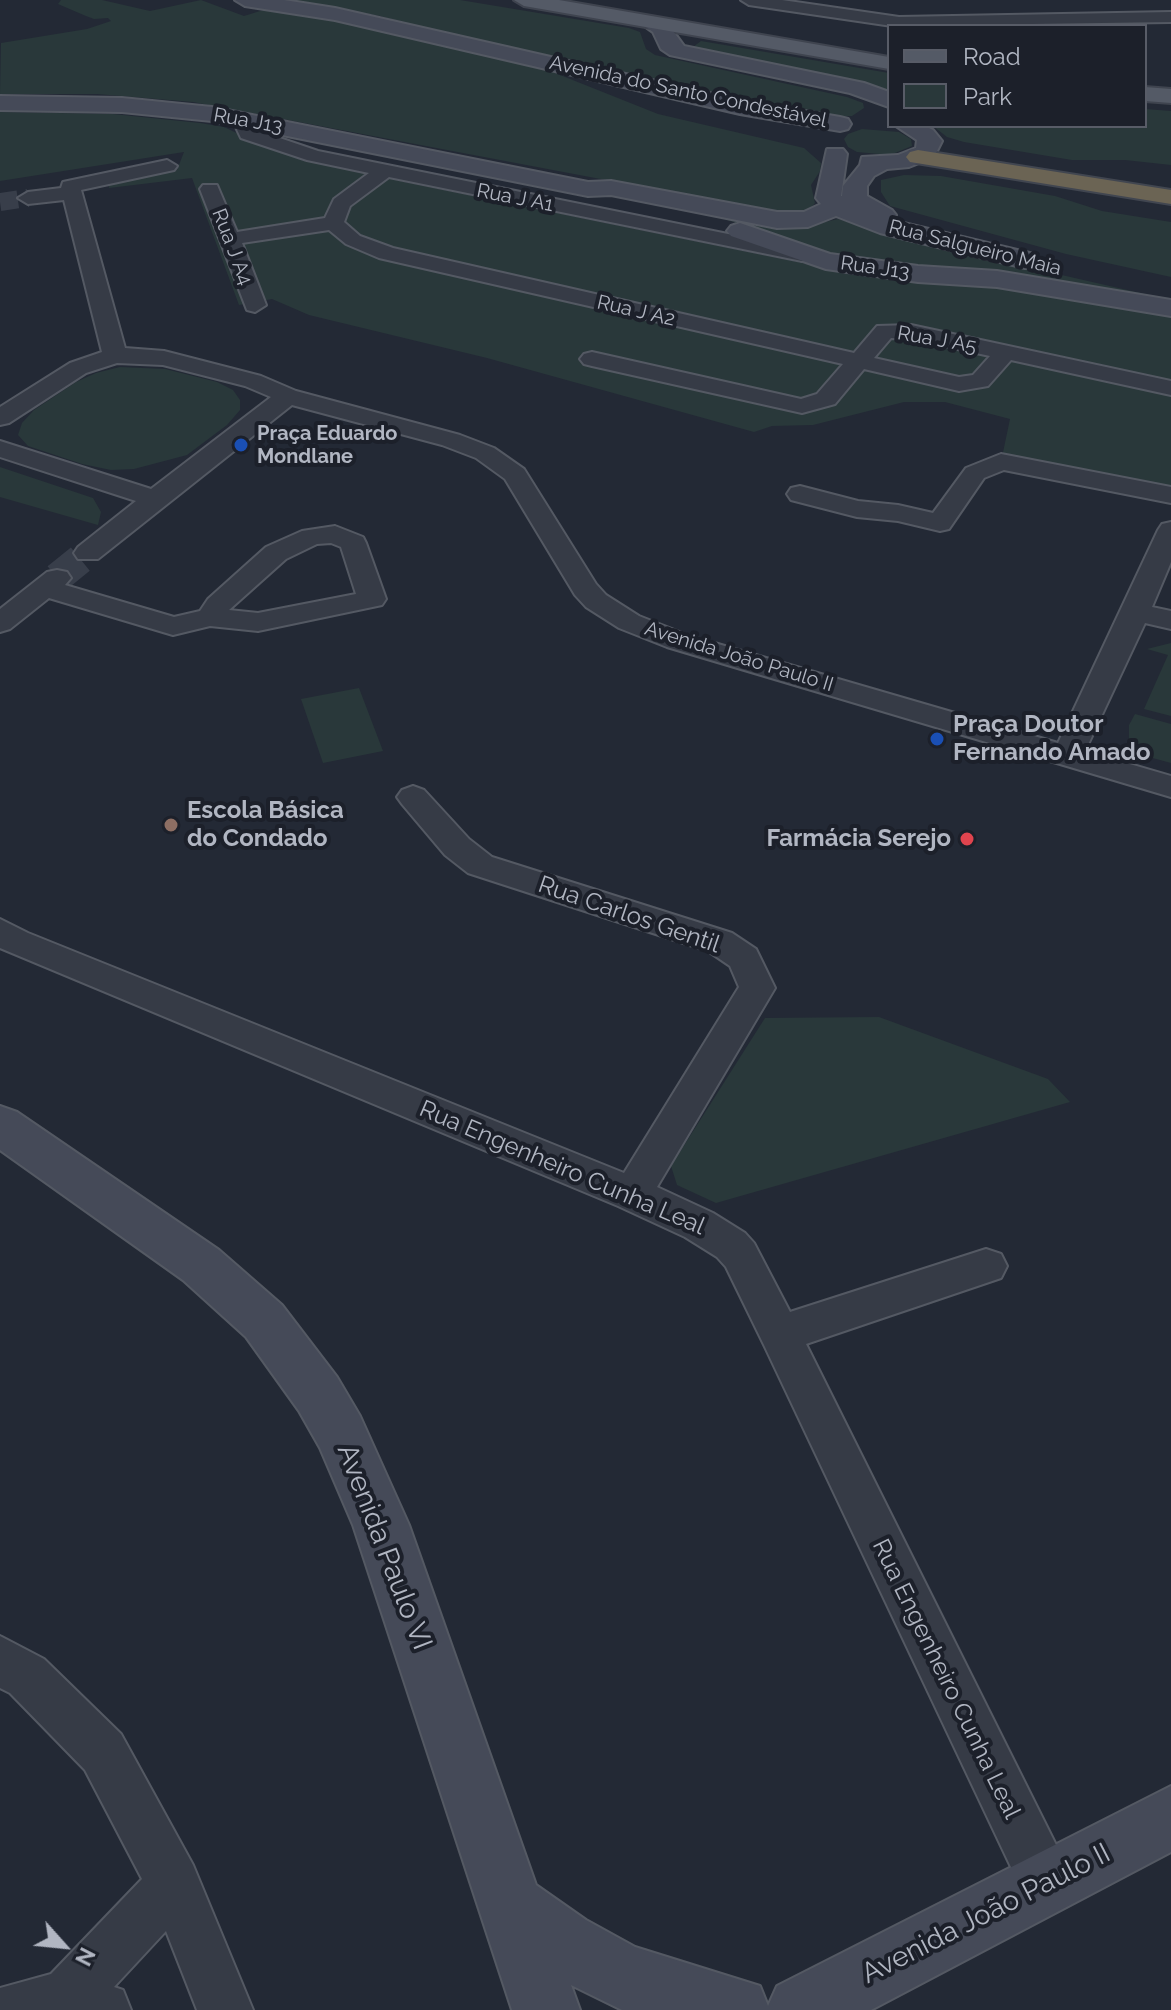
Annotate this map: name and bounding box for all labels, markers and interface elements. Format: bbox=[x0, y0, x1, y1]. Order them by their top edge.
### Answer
legend bbox=[887, 24, 1147, 128]
text: Road bbox=[963, 42, 1021, 71]
street label: Avenida do Santo Condestável bbox=[547, 51, 829, 133]
text: Park bbox=[963, 82, 1012, 111]
street label: Rua J13 bbox=[212, 103, 284, 139]
street label: Rua J A1 bbox=[475, 179, 555, 217]
street label: Rua J A4 bbox=[206, 205, 258, 289]
street label: Rua Salgueiro Maia bbox=[886, 215, 1064, 281]
street label: Rua J13 bbox=[839, 251, 911, 285]
street label: Rua J A2 bbox=[595, 290, 677, 332]
street label: Rua J A5 bbox=[896, 321, 978, 359]
place label: Praça Eduardo Mondlane bbox=[257, 422, 397, 469]
marker: Praça Eduardo Mondlane bbox=[232, 436, 250, 454]
street label: Avenida João Paulo II bbox=[642, 617, 836, 697]
place label: Praça Doutor Fernando Amado bbox=[953, 711, 1151, 767]
marker: Praça Doutor Fernando Amado bbox=[928, 730, 946, 748]
place label: Escola Básica do Condado bbox=[187, 797, 344, 853]
marker: Escola Básica do Condado bbox=[162, 816, 180, 834]
place label: Farmácia Serejo bbox=[766, 825, 951, 853]
marker: Farmácia Serejo bbox=[958, 830, 976, 848]
street label: Rua Carlos Gentil bbox=[534, 870, 724, 960]
street label: Rua Engenheiro Cunha Leal bbox=[415, 1095, 709, 1241]
street label: Avenida Paulo VI bbox=[329, 1439, 439, 1655]
street label: Rua Engenheiro Cunha Leal bbox=[866, 1535, 1026, 1823]
street label: Avenida João Paulo II bbox=[856, 1837, 1116, 1991]
north arrow bbox=[24, 1906, 104, 1986]
text: N bbox=[70, 1944, 101, 1970]

